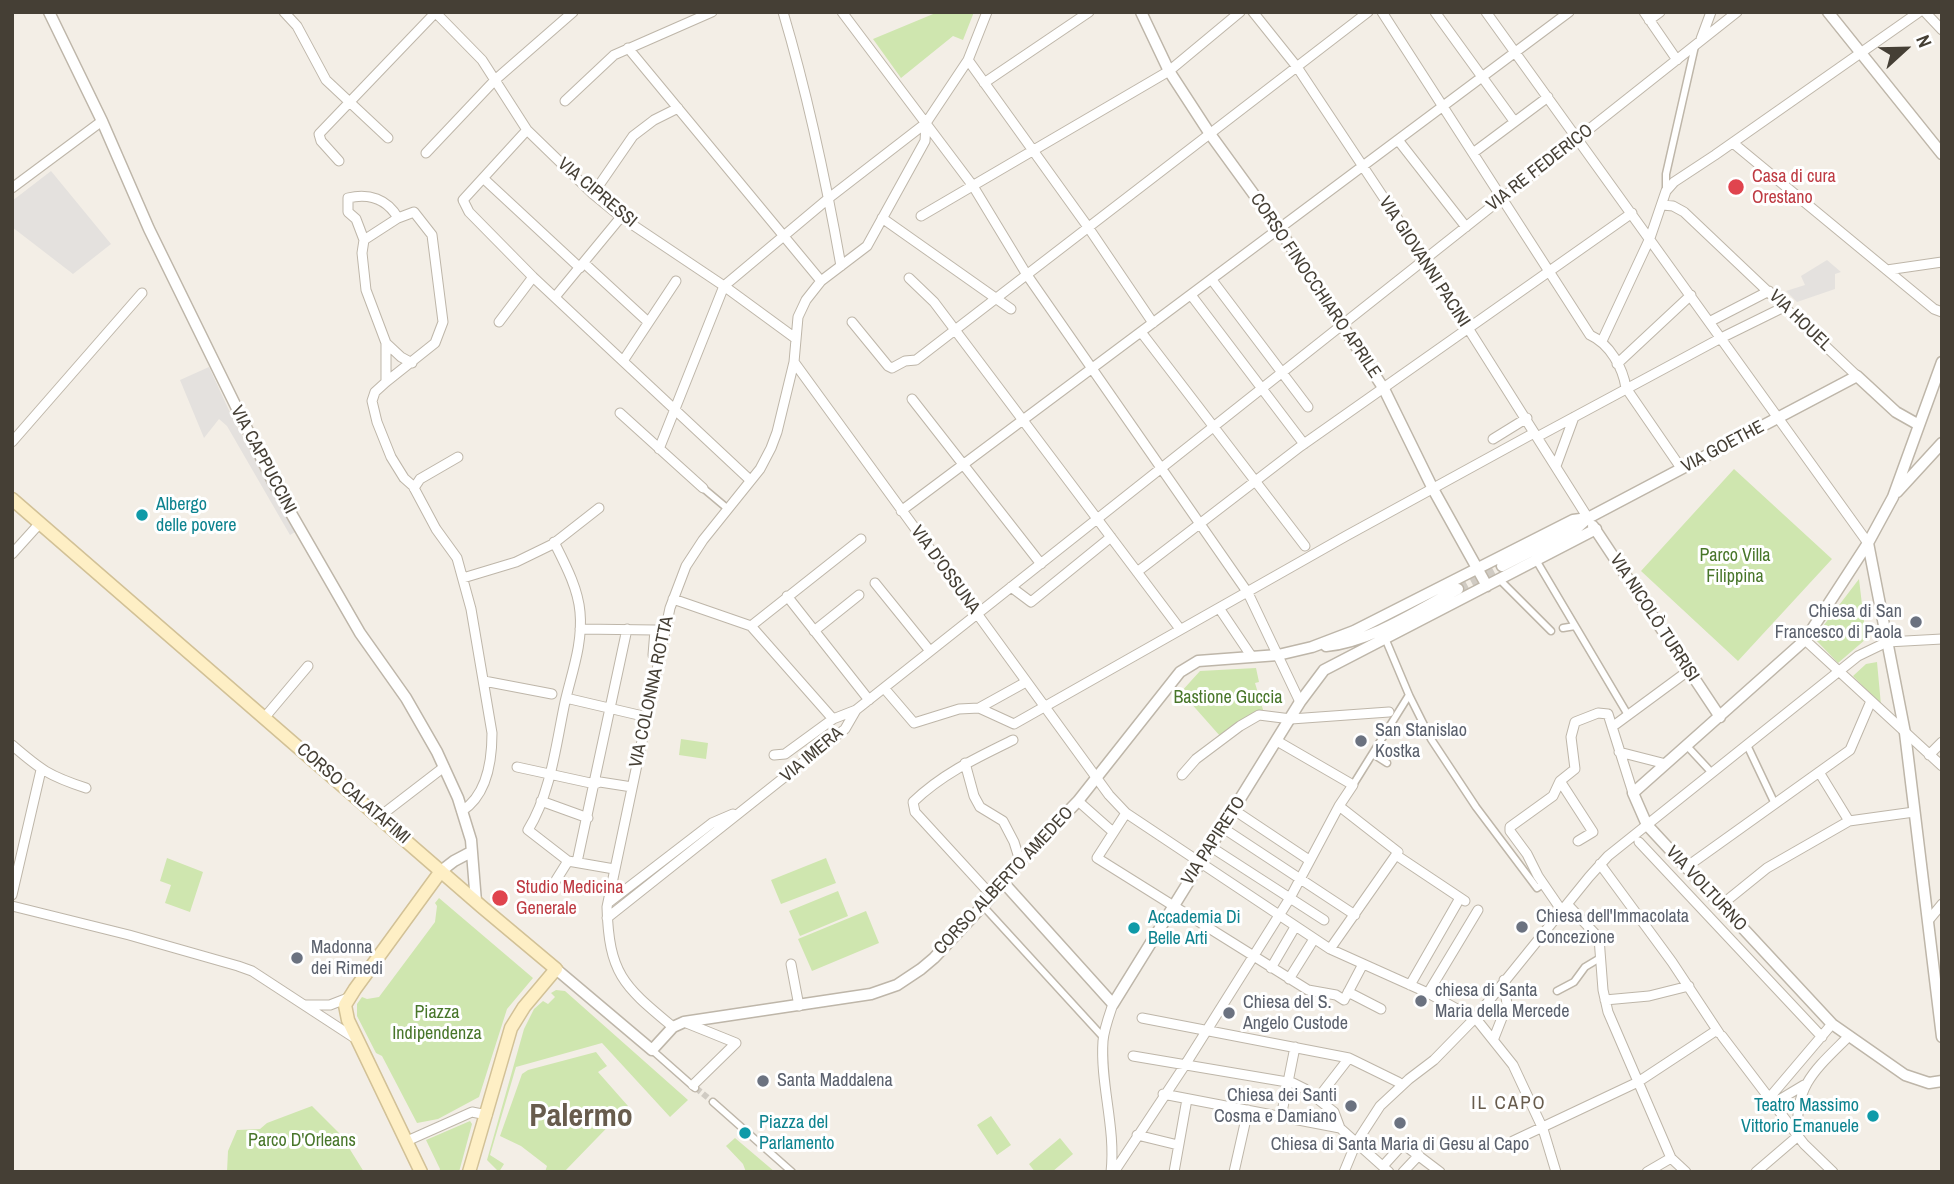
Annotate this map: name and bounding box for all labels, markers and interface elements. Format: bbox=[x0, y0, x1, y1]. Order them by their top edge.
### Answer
north arrow bbox=[1870, 14, 1940, 84]
text: N bbox=[1910, 31, 1939, 51]
street label: VIA RE FEDERICO bbox=[1483, 120, 1597, 216]
street label: VIA CIPRESSI bbox=[553, 154, 641, 232]
place label: Casa di cura Orestano bbox=[1752, 166, 1836, 208]
marker: Casa di cura Orestano bbox=[1726, 177, 1746, 197]
street label: CORSO FINOCCHIARO APRILE bbox=[1245, 190, 1385, 382]
street label: VIA GIOVANNI PACINI bbox=[1374, 193, 1474, 331]
street label: VIA HOUEL bbox=[1764, 286, 1836, 356]
street label: VIA CAPPUCCINI bbox=[226, 402, 300, 518]
street label: VIA GOETHE bbox=[1678, 416, 1768, 478]
place label: Albergo delle povere bbox=[156, 494, 236, 536]
marker: Albergo delle povere bbox=[134, 507, 150, 523]
street label: VIA D'OSSUNA bbox=[906, 522, 984, 618]
park label: Parco Villa Filippina bbox=[1699, 545, 1771, 588]
street label: VIA NICOLÒ TURRISI bbox=[1605, 550, 1703, 686]
place label: Chiesa di San Francesco di Paola bbox=[1775, 601, 1902, 644]
street label: VIA COLONNA ROTTA bbox=[625, 614, 679, 770]
marker: Chiesa di San Francesco di Paola bbox=[1908, 614, 1924, 630]
park label: Bastione Guccia bbox=[1173, 687, 1283, 709]
place label: San Stanislao Kostka bbox=[1375, 720, 1467, 762]
street label: VIA IMERA bbox=[776, 723, 848, 787]
marker: San Stanislao Kostka bbox=[1353, 733, 1369, 749]
street label: CORSO CALATAFIMI bbox=[292, 739, 414, 849]
street label: VIA PAPIRETO bbox=[1177, 793, 1251, 889]
street label: CORSO ALBERTO AMEDEO bbox=[930, 802, 1078, 960]
street label: VIA VOLTURNO bbox=[1661, 842, 1751, 936]
place label: Studio Medicina Generale bbox=[516, 877, 623, 920]
marker: Studio Medicina Generale bbox=[490, 888, 510, 908]
place label: Chiesa dell'Immacolata Concezione bbox=[1536, 906, 1689, 948]
place label: Accademia Di Belle Arti bbox=[1148, 907, 1241, 950]
marker: Chiesa dell'Immacolata Concezione bbox=[1514, 919, 1530, 935]
marker: Accademia Di Belle Arti bbox=[1126, 920, 1142, 936]
place label: Madonna dei Rimedi bbox=[311, 937, 383, 979]
marker: Madonna dei Rimedi bbox=[289, 950, 305, 966]
place label: chiesa di Santa Maria della Mercede bbox=[1435, 980, 1570, 1023]
place label: Chiesa del S. Angelo Custode bbox=[1243, 992, 1348, 1034]
marker: chiesa di Santa Maria della Mercede bbox=[1413, 993, 1429, 1009]
park label: Piazza Indipendenza bbox=[392, 1002, 482, 1044]
marker: Chiesa del S. Angelo Custode bbox=[1221, 1005, 1237, 1021]
place label: Santa Maddalena bbox=[777, 1070, 893, 1092]
marker: Santa Maddalena bbox=[755, 1073, 771, 1089]
place label: Chiesa dei Santi Cosma e Damiano bbox=[1214, 1085, 1337, 1128]
district label: IL CAPO bbox=[1472, 1093, 1546, 1115]
place label: Teatro Massimo Vittorio Emanuele bbox=[1741, 1095, 1859, 1138]
district label: Palermo bbox=[529, 1098, 633, 1136]
marker: Chiesa dei Santi Cosma e Damiano bbox=[1343, 1098, 1359, 1114]
marker: Teatro Massimo Vittorio Emanuele bbox=[1865, 1108, 1881, 1124]
place label: Piazza del Parlamento bbox=[759, 1112, 834, 1154]
marker: Chiesa di Santa Maria di Gesu al Capo bbox=[1392, 1115, 1408, 1131]
marker: Piazza del Parlamento bbox=[737, 1125, 753, 1141]
park label: Parco D'Orleans bbox=[248, 1130, 356, 1152]
place label: Chiesa di Santa Maria di Gesu al Capo bbox=[1271, 1134, 1529, 1156]

